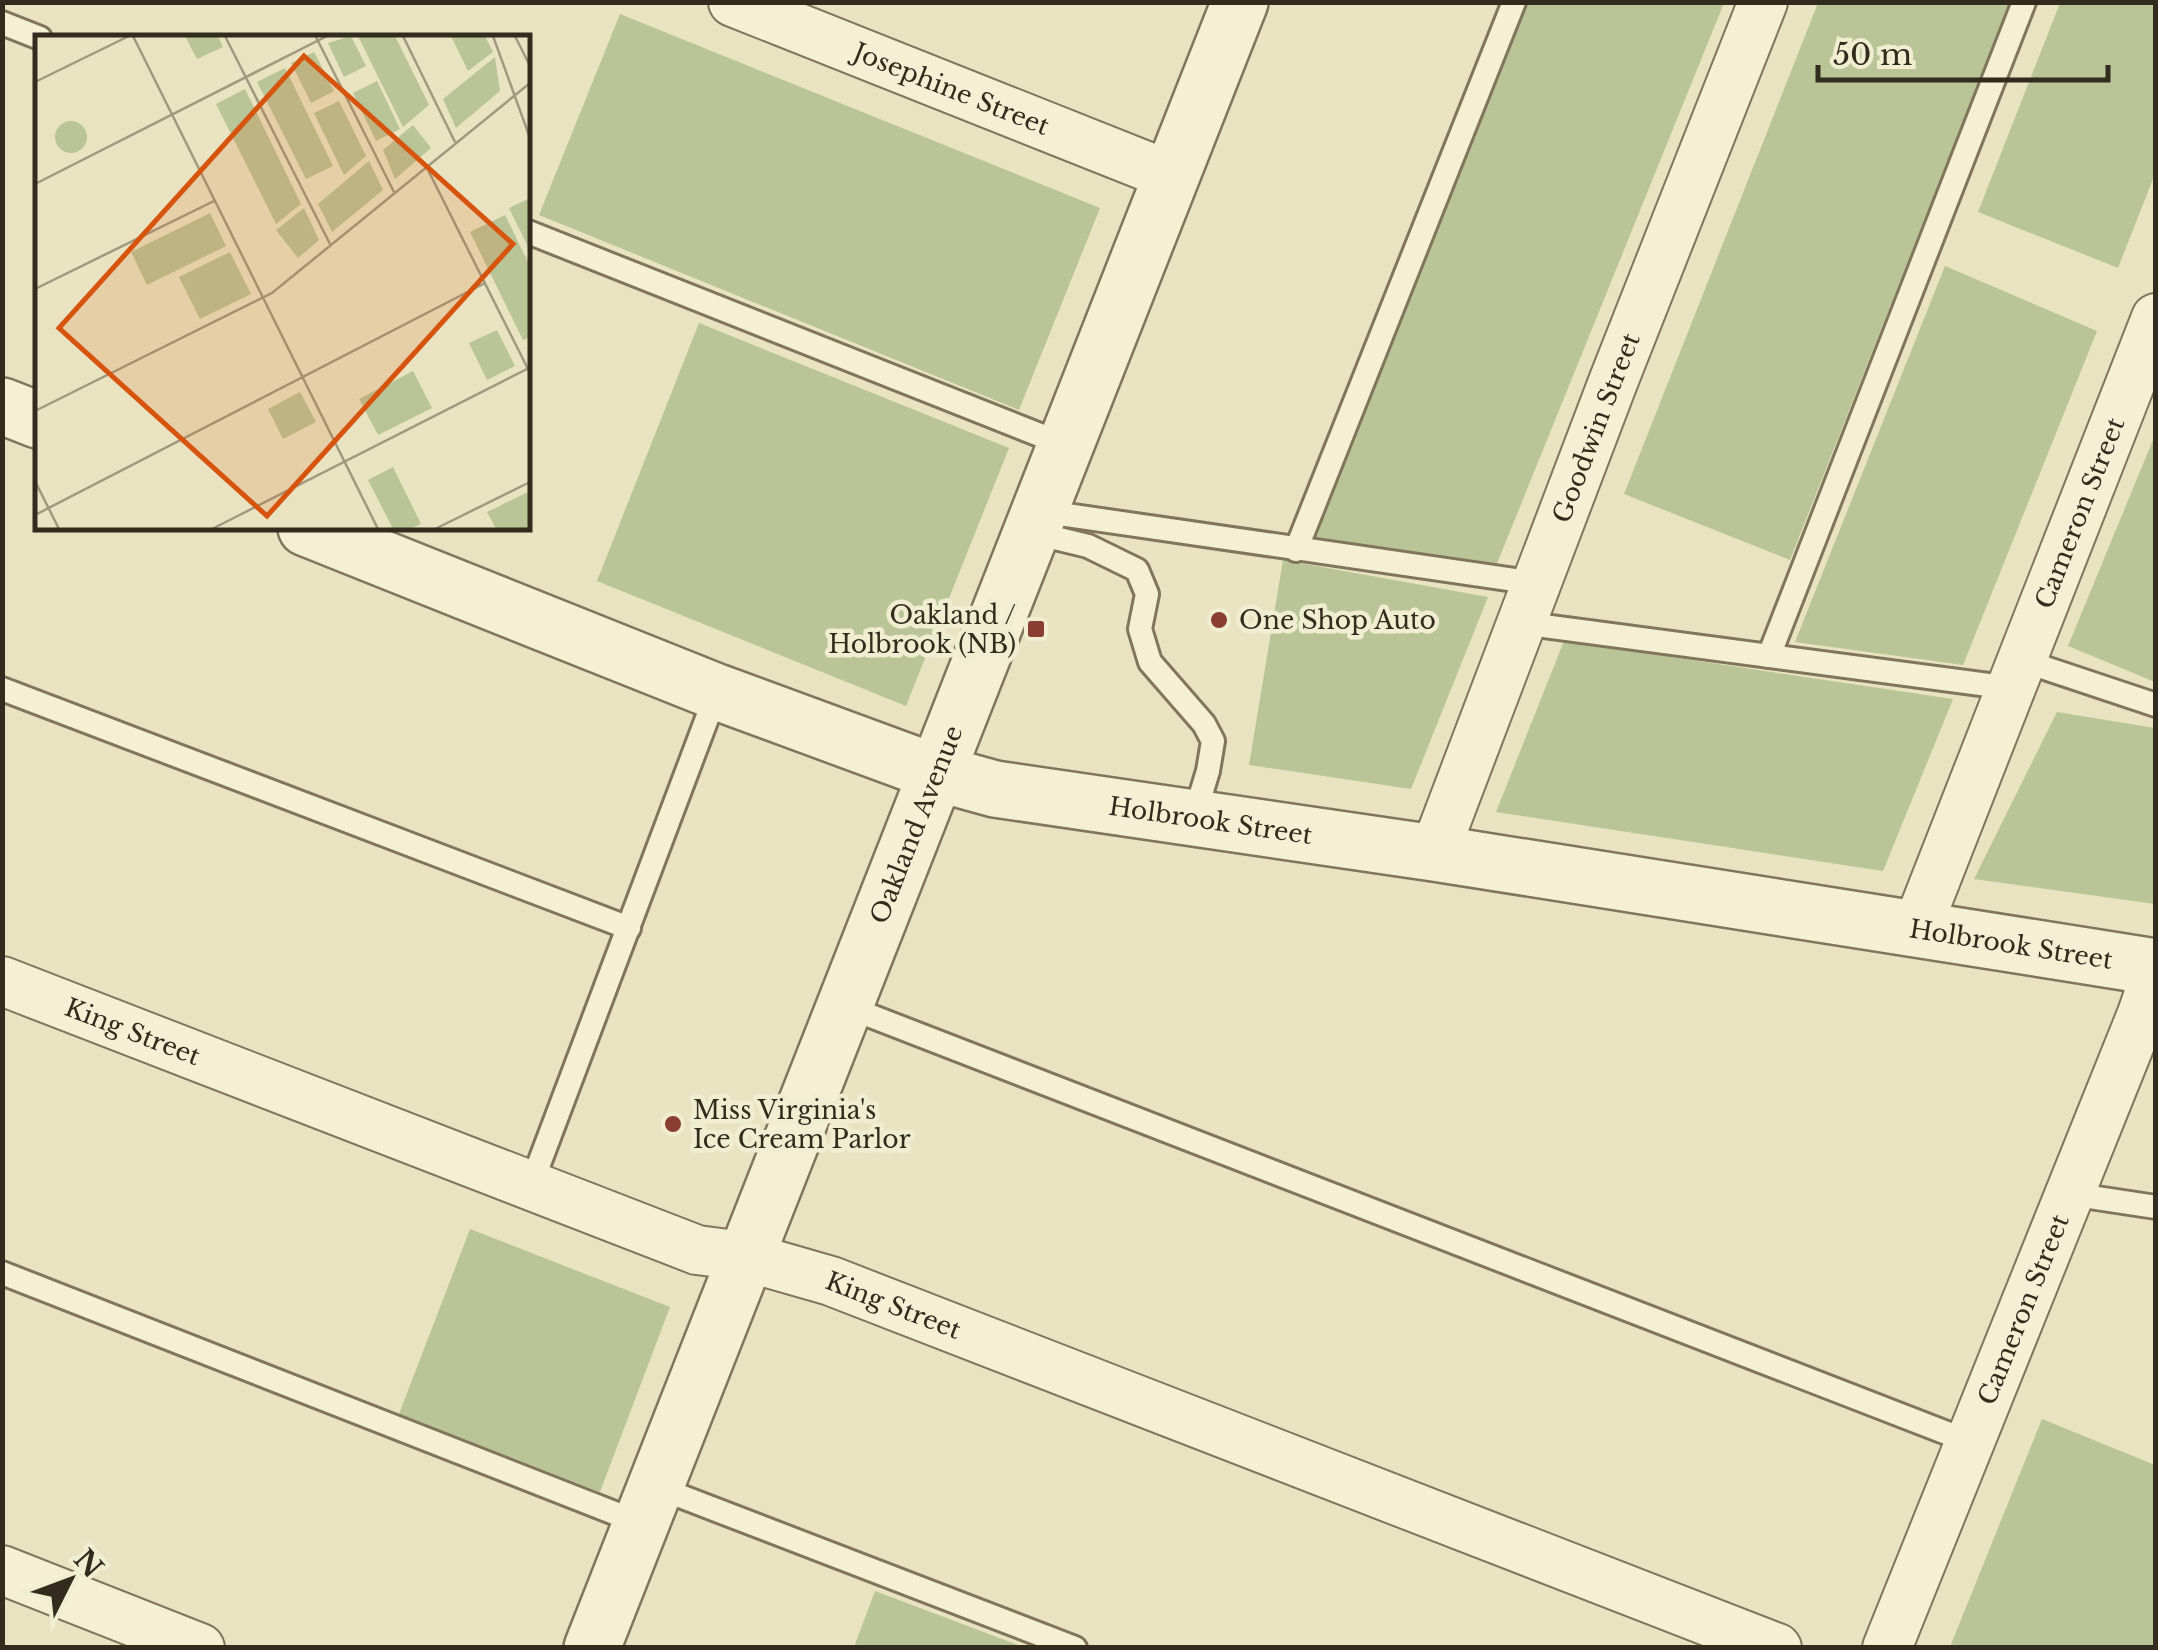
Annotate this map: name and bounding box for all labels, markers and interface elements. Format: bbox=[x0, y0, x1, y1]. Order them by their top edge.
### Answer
scale bar bbox=[1818, 20, 2108, 82]
inset map bbox=[35, 35, 530, 530]
street label: Josephine Street bbox=[846, 35, 1054, 142]
text: 50 m bbox=[1833, 36, 1912, 73]
street label: Goodwin Street bbox=[1546, 328, 1647, 527]
street label: Cameron Street bbox=[2029, 413, 2132, 613]
place label: Oakland / Holbrook (NB) bbox=[828, 600, 1016, 660]
place label: One Shop Auto bbox=[1239, 605, 1436, 636]
marker: One Shop Auto bbox=[1208, 609, 1230, 631]
marker: Oakland / Holbrook (NB) bbox=[1025, 618, 1047, 640]
street label: Oakland Avenue bbox=[864, 721, 970, 928]
street label: Holbrook Street bbox=[1107, 791, 1315, 851]
street label: Holbrook Street bbox=[1907, 913, 2115, 976]
street label: King Street bbox=[60, 992, 205, 1072]
place label: Miss Virginia's Ice Cream Parlor bbox=[693, 1095, 911, 1155]
marker: Miss Virginia's Ice Cream Parlor bbox=[662, 1113, 684, 1135]
street label: Cameron Street bbox=[1971, 1209, 2076, 1409]
street label: King Street bbox=[821, 1265, 966, 1346]
north arrow bbox=[20, 1530, 120, 1630]
text: N bbox=[66, 1542, 110, 1585]

